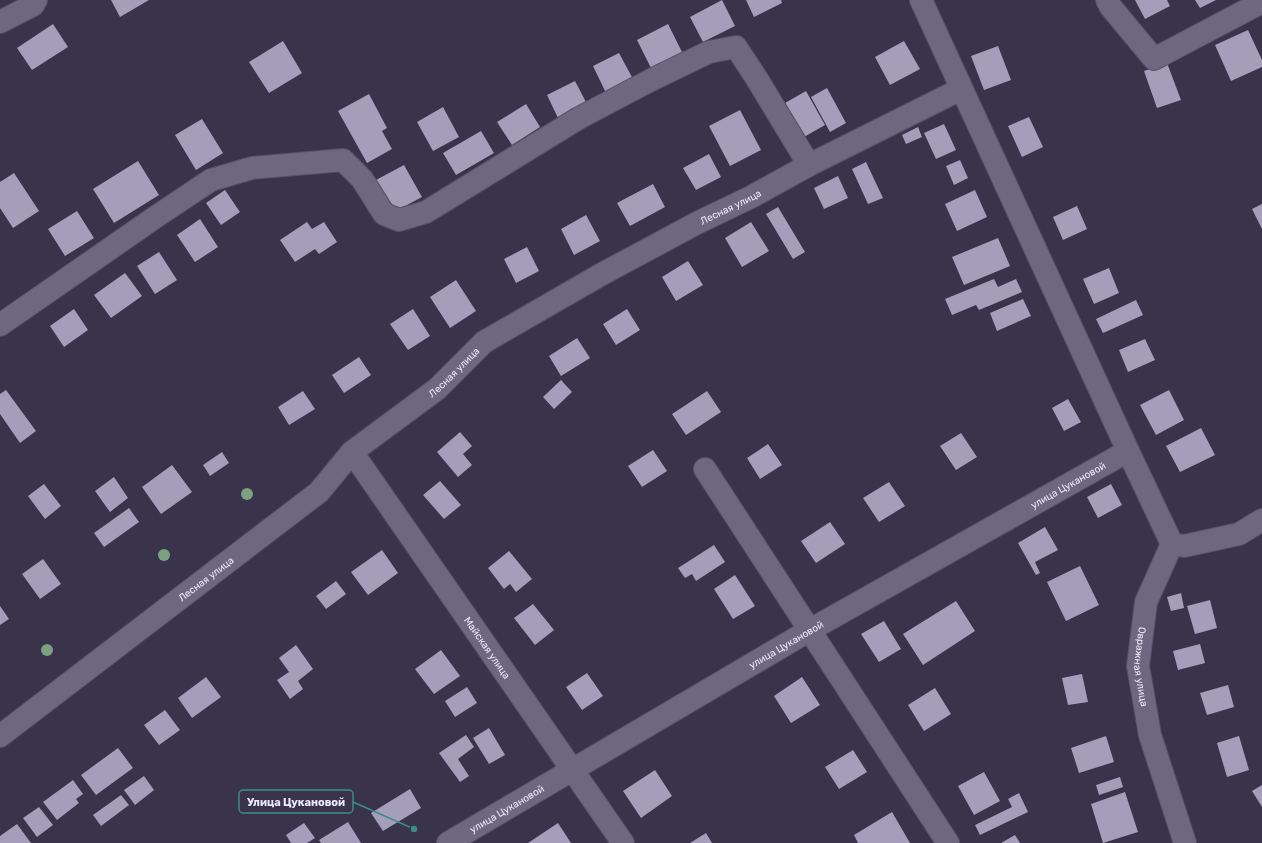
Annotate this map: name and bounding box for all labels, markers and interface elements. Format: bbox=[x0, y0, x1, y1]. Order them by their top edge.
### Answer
street label: Лесная улица bbox=[698, 188, 764, 228]
street label: Лесная улица bbox=[426, 345, 482, 400]
street label: улица Цукановой bbox=[1029, 460, 1108, 512]
street label: Лесная улица bbox=[176, 554, 236, 604]
street label: Майская улица bbox=[461, 615, 512, 681]
street label: улица Цукановой bbox=[747, 619, 826, 672]
street label: Овражная улица bbox=[1131, 626, 1150, 708]
street label: улица Цукановой bbox=[468, 783, 546, 836]
callout: Улица Цукановой bbox=[239, 790, 353, 813]
text: Улица Цукановой bbox=[247, 796, 345, 809]

